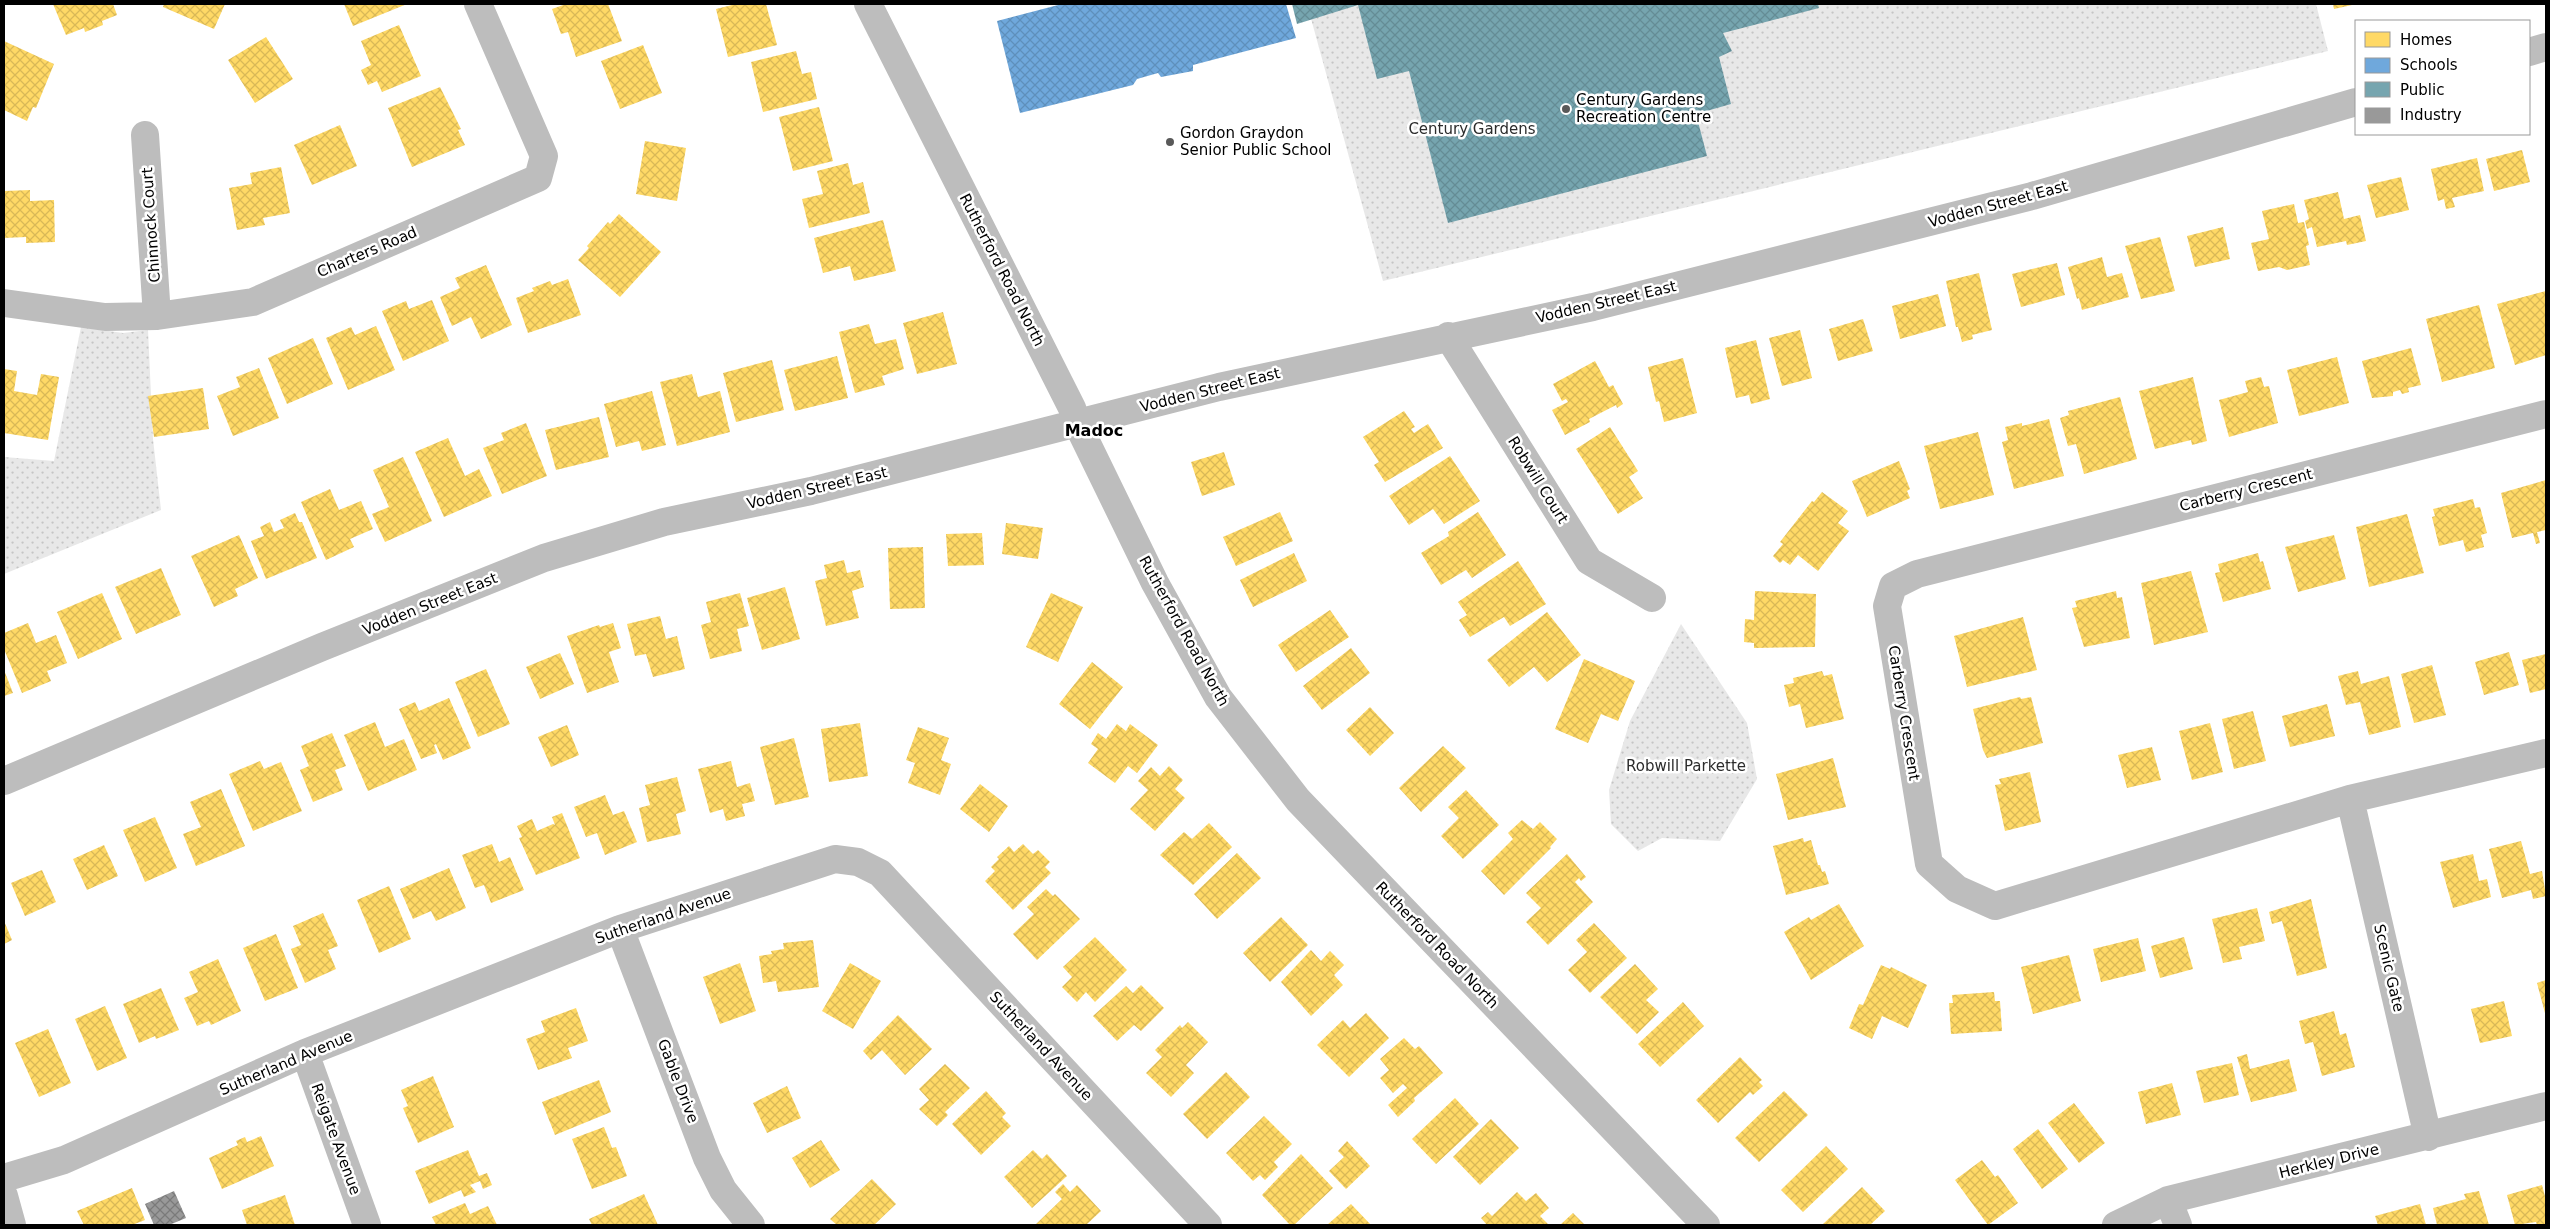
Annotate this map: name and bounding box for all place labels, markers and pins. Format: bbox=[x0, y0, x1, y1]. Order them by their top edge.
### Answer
place label: Century Gardens Recreation Centre bbox=[1576, 91, 1711, 126]
marker: Century Gardens Recreation Centre bbox=[1560, 103, 1572, 115]
place label: Gordon Graydon Senior Public School bbox=[1180, 124, 1332, 159]
marker: Gordon Graydon Senior Public School bbox=[1164, 136, 1176, 148]

